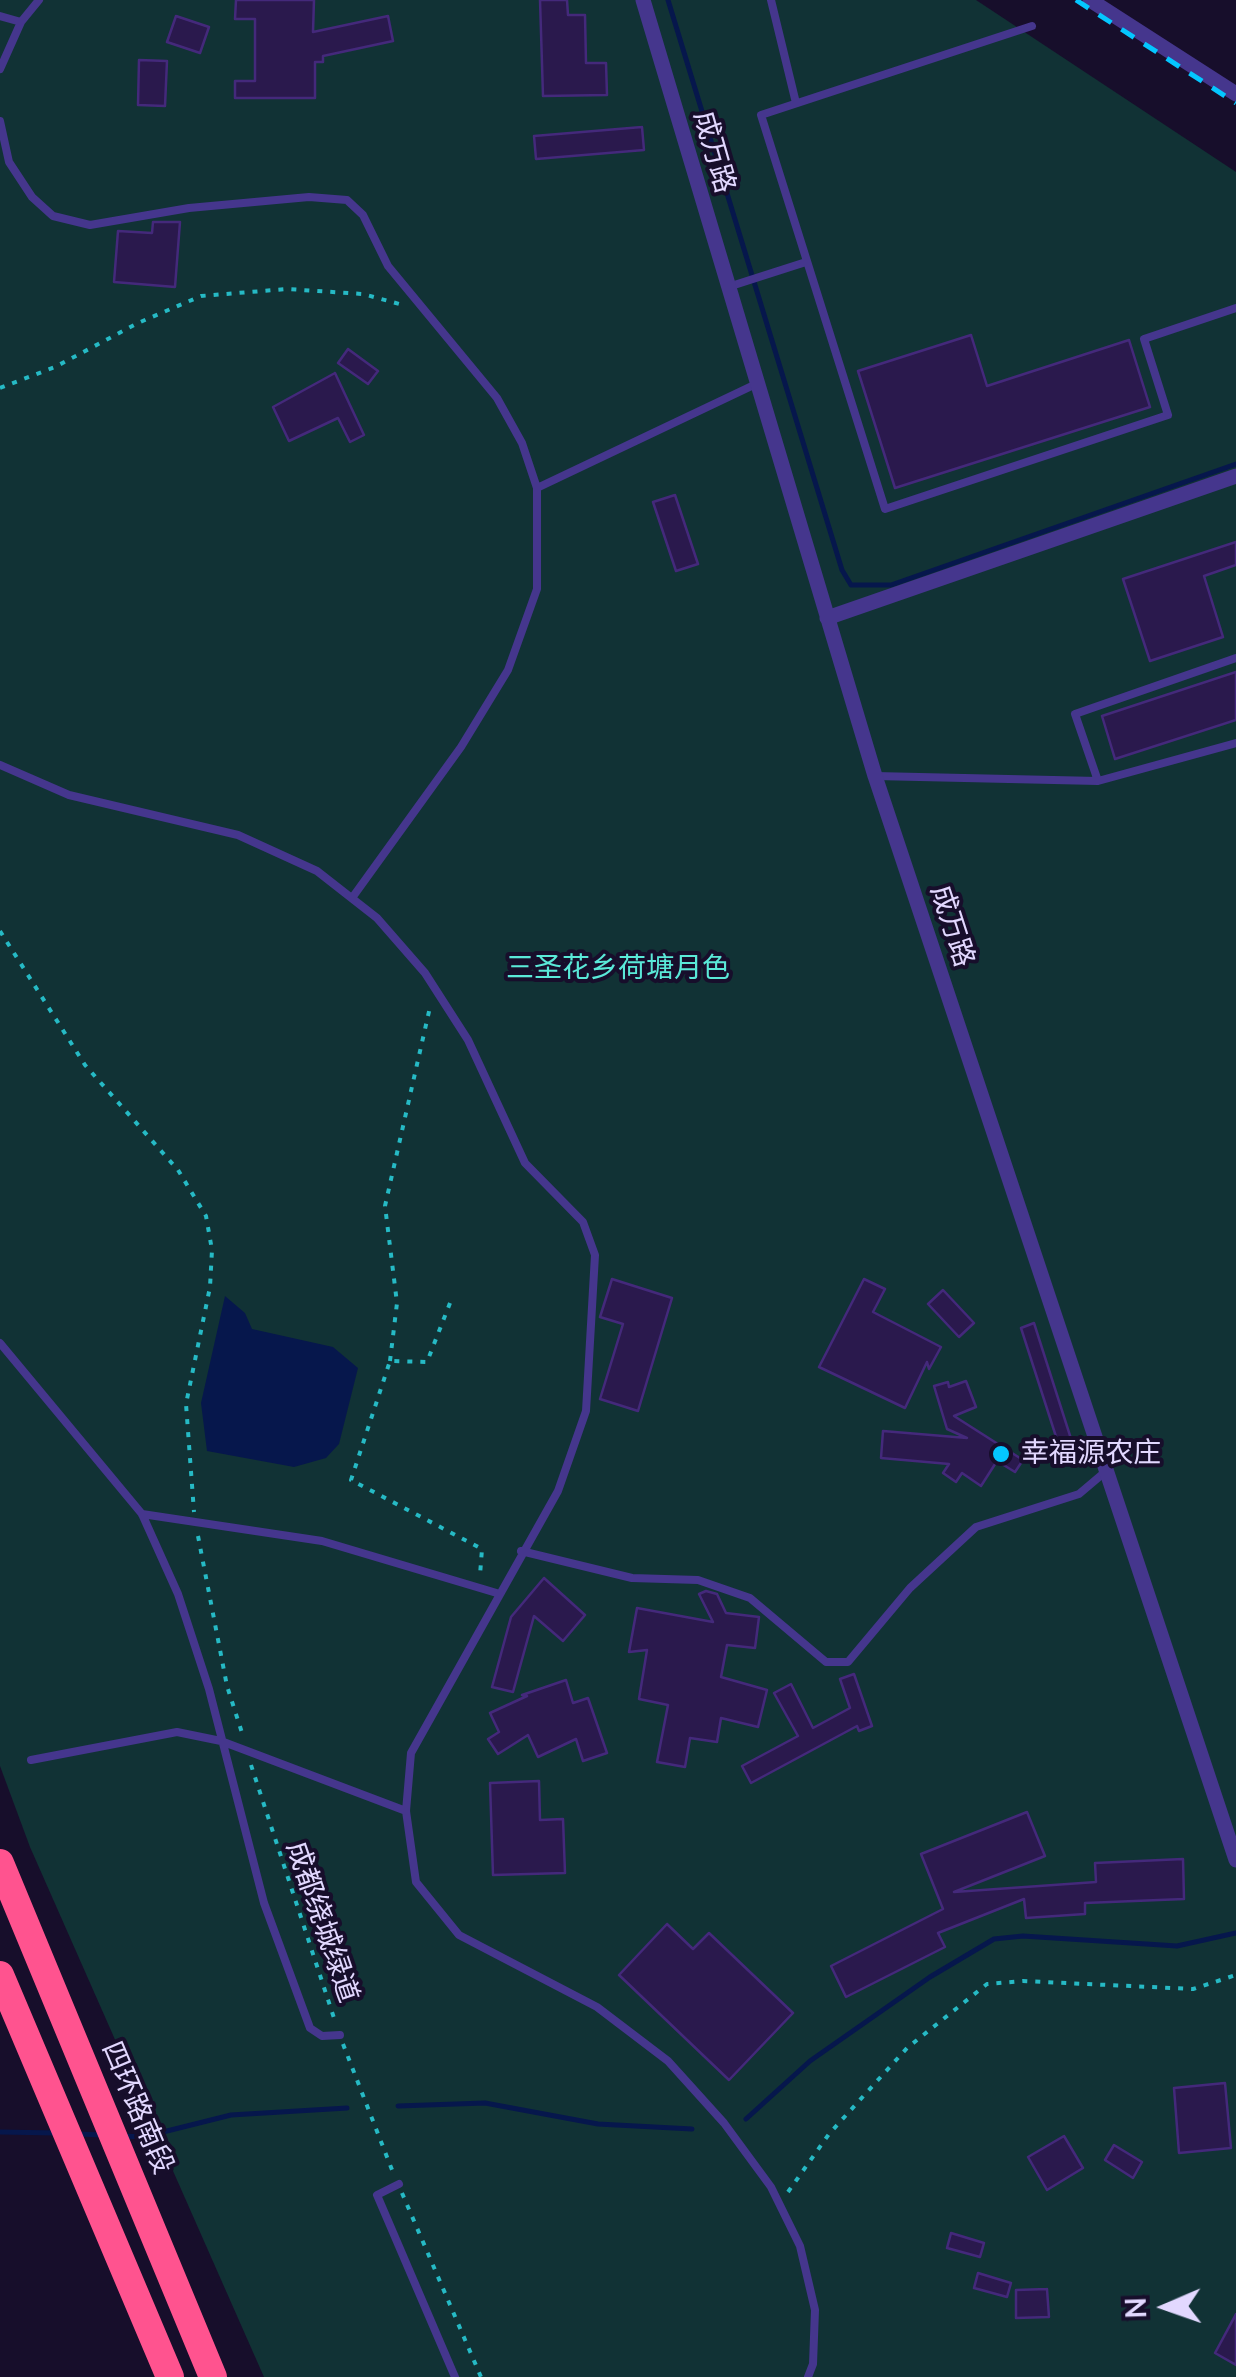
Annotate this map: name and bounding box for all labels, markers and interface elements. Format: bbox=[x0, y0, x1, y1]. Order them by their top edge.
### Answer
street label: 成万路 bbox=[686, 107, 742, 197]
street label: 成万路 bbox=[923, 881, 981, 971]
park label: 三圣花乡荷塘月色 bbox=[506, 952, 730, 986]
place label: 幸福源农庄 bbox=[1021, 1437, 1161, 1471]
marker: 幸福源农庄 bbox=[990, 1443, 1012, 1465]
street label: 成都绕城绿道 bbox=[279, 1837, 365, 2007]
street label: 四环路南段 bbox=[94, 2037, 180, 2179]
north arrow bbox=[1116, 2257, 1216, 2357]
text: N bbox=[1118, 2297, 1153, 2319]

